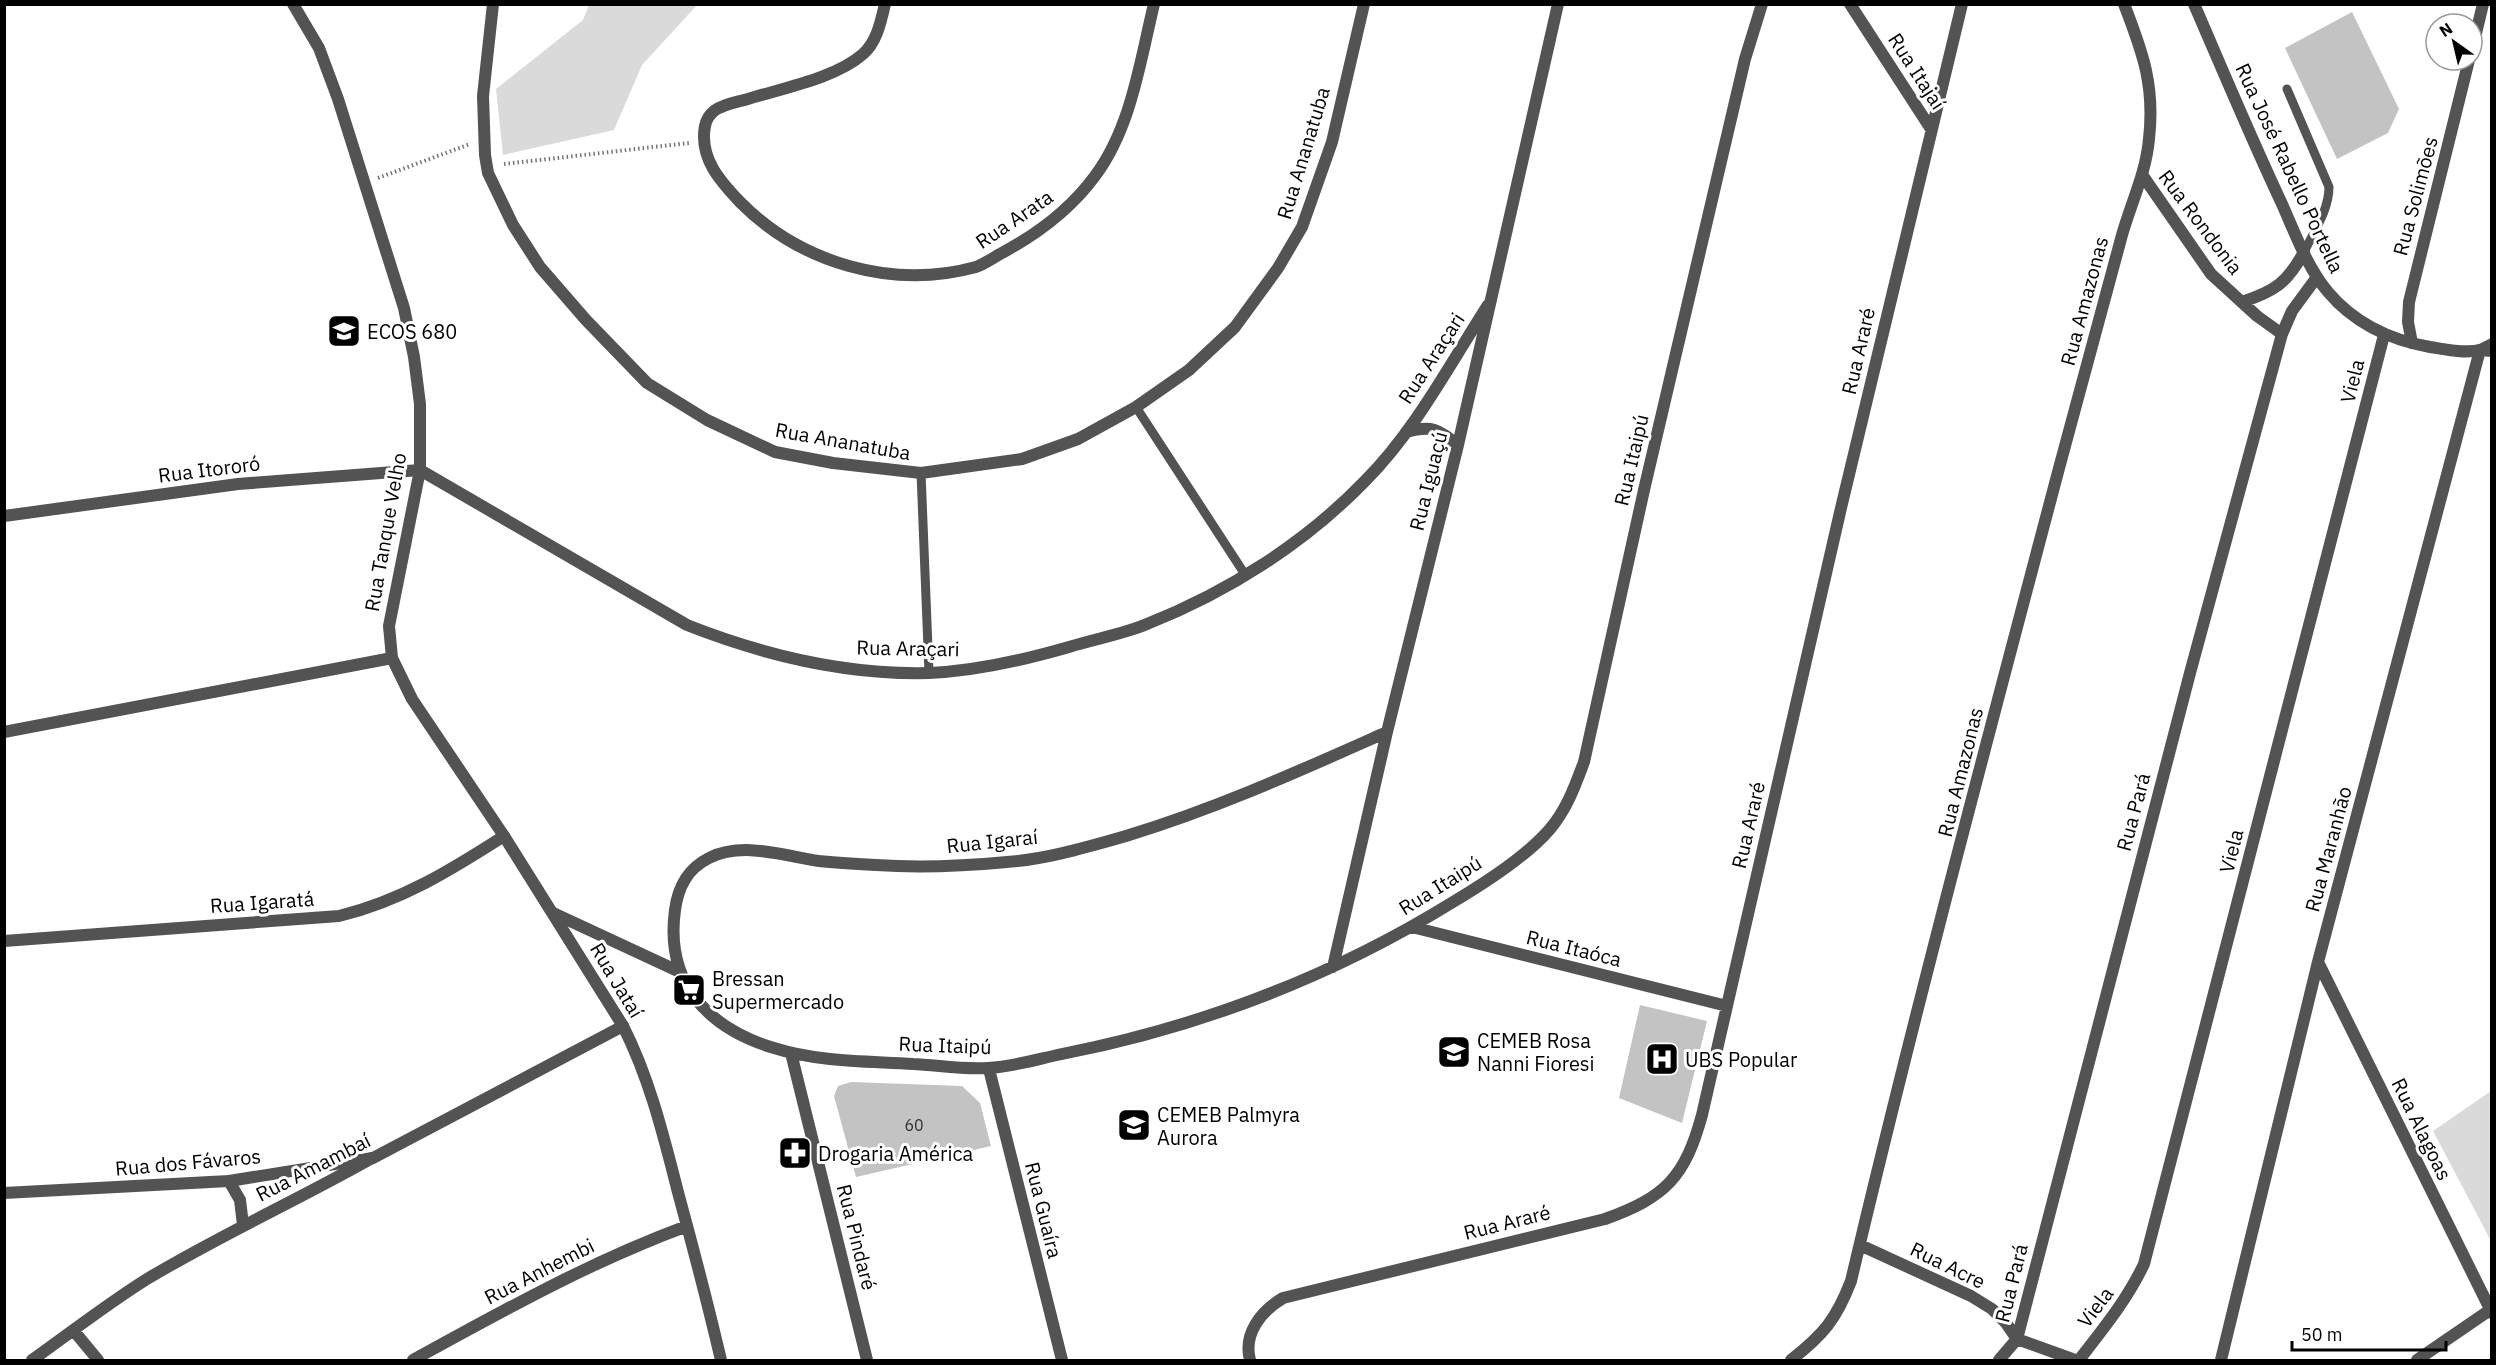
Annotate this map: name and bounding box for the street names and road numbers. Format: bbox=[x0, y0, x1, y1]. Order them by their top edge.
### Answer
street label: Rua Itajaí bbox=[1882, 28, 1952, 114]
street label: Rua José Rabello Portella bbox=[2229, 59, 2351, 278]
street label: Rua Ananatuba bbox=[1270, 83, 1336, 223]
street label: Rua Solimões bbox=[2386, 133, 2444, 259]
street label: Rua Rondonia bbox=[2153, 164, 2249, 280]
street label: Rua Arata bbox=[970, 183, 1058, 255]
street label: Rua Amazonas bbox=[2054, 233, 2114, 369]
street label: Rua Araré bbox=[1835, 305, 1881, 397]
street label: Rua Araçari bbox=[1392, 307, 1470, 409]
street label: Viela bbox=[2334, 356, 2371, 406]
street label: Rua Itaipú bbox=[1607, 412, 1655, 508]
street label: Rua Ananatuba bbox=[773, 416, 913, 466]
street label: Rua Iguaçú bbox=[1403, 428, 1453, 534]
street label: Rua Itororó bbox=[156, 449, 262, 489]
street label: Rua Tanque Velho bbox=[358, 450, 412, 614]
street label: Rua Araçari bbox=[856, 634, 960, 662]
street label: Rua Amazonas bbox=[1931, 704, 1989, 840]
street label: Rua Pará bbox=[2110, 770, 2156, 854]
street label: Rua Araré bbox=[1725, 779, 1771, 871]
street label: Rua Maranhão bbox=[2298, 783, 2358, 915]
street label: Rua Igaraí bbox=[945, 823, 1039, 859]
street label: Viela bbox=[2213, 826, 2250, 876]
street label: Rua Itaipú bbox=[1393, 849, 1487, 921]
street label: Rua Igaratá bbox=[209, 885, 315, 919]
street label: Rua Itaóca bbox=[1524, 923, 1625, 973]
street label: Rua Jataí bbox=[584, 937, 650, 1023]
street label: Rua Itaipú bbox=[898, 1030, 992, 1060]
street label: Rua Alagoas bbox=[2386, 1073, 2458, 1185]
street label: Rua Amambaí bbox=[251, 1127, 375, 1207]
street label: Rua dos Fávaros bbox=[114, 1142, 262, 1182]
street label: Rua Guaíra bbox=[1019, 1159, 1069, 1261]
street label: Rua Pindaré bbox=[831, 1181, 883, 1293]
street label: Rua Araré bbox=[1461, 1198, 1553, 1246]
street label: Rua Anhembi bbox=[479, 1232, 599, 1310]
street label: Rua Acre bbox=[1906, 1235, 1990, 1295]
street label: Rua Pará bbox=[1988, 1241, 2034, 1325]
street label: Viela bbox=[2071, 1281, 2119, 1333]

